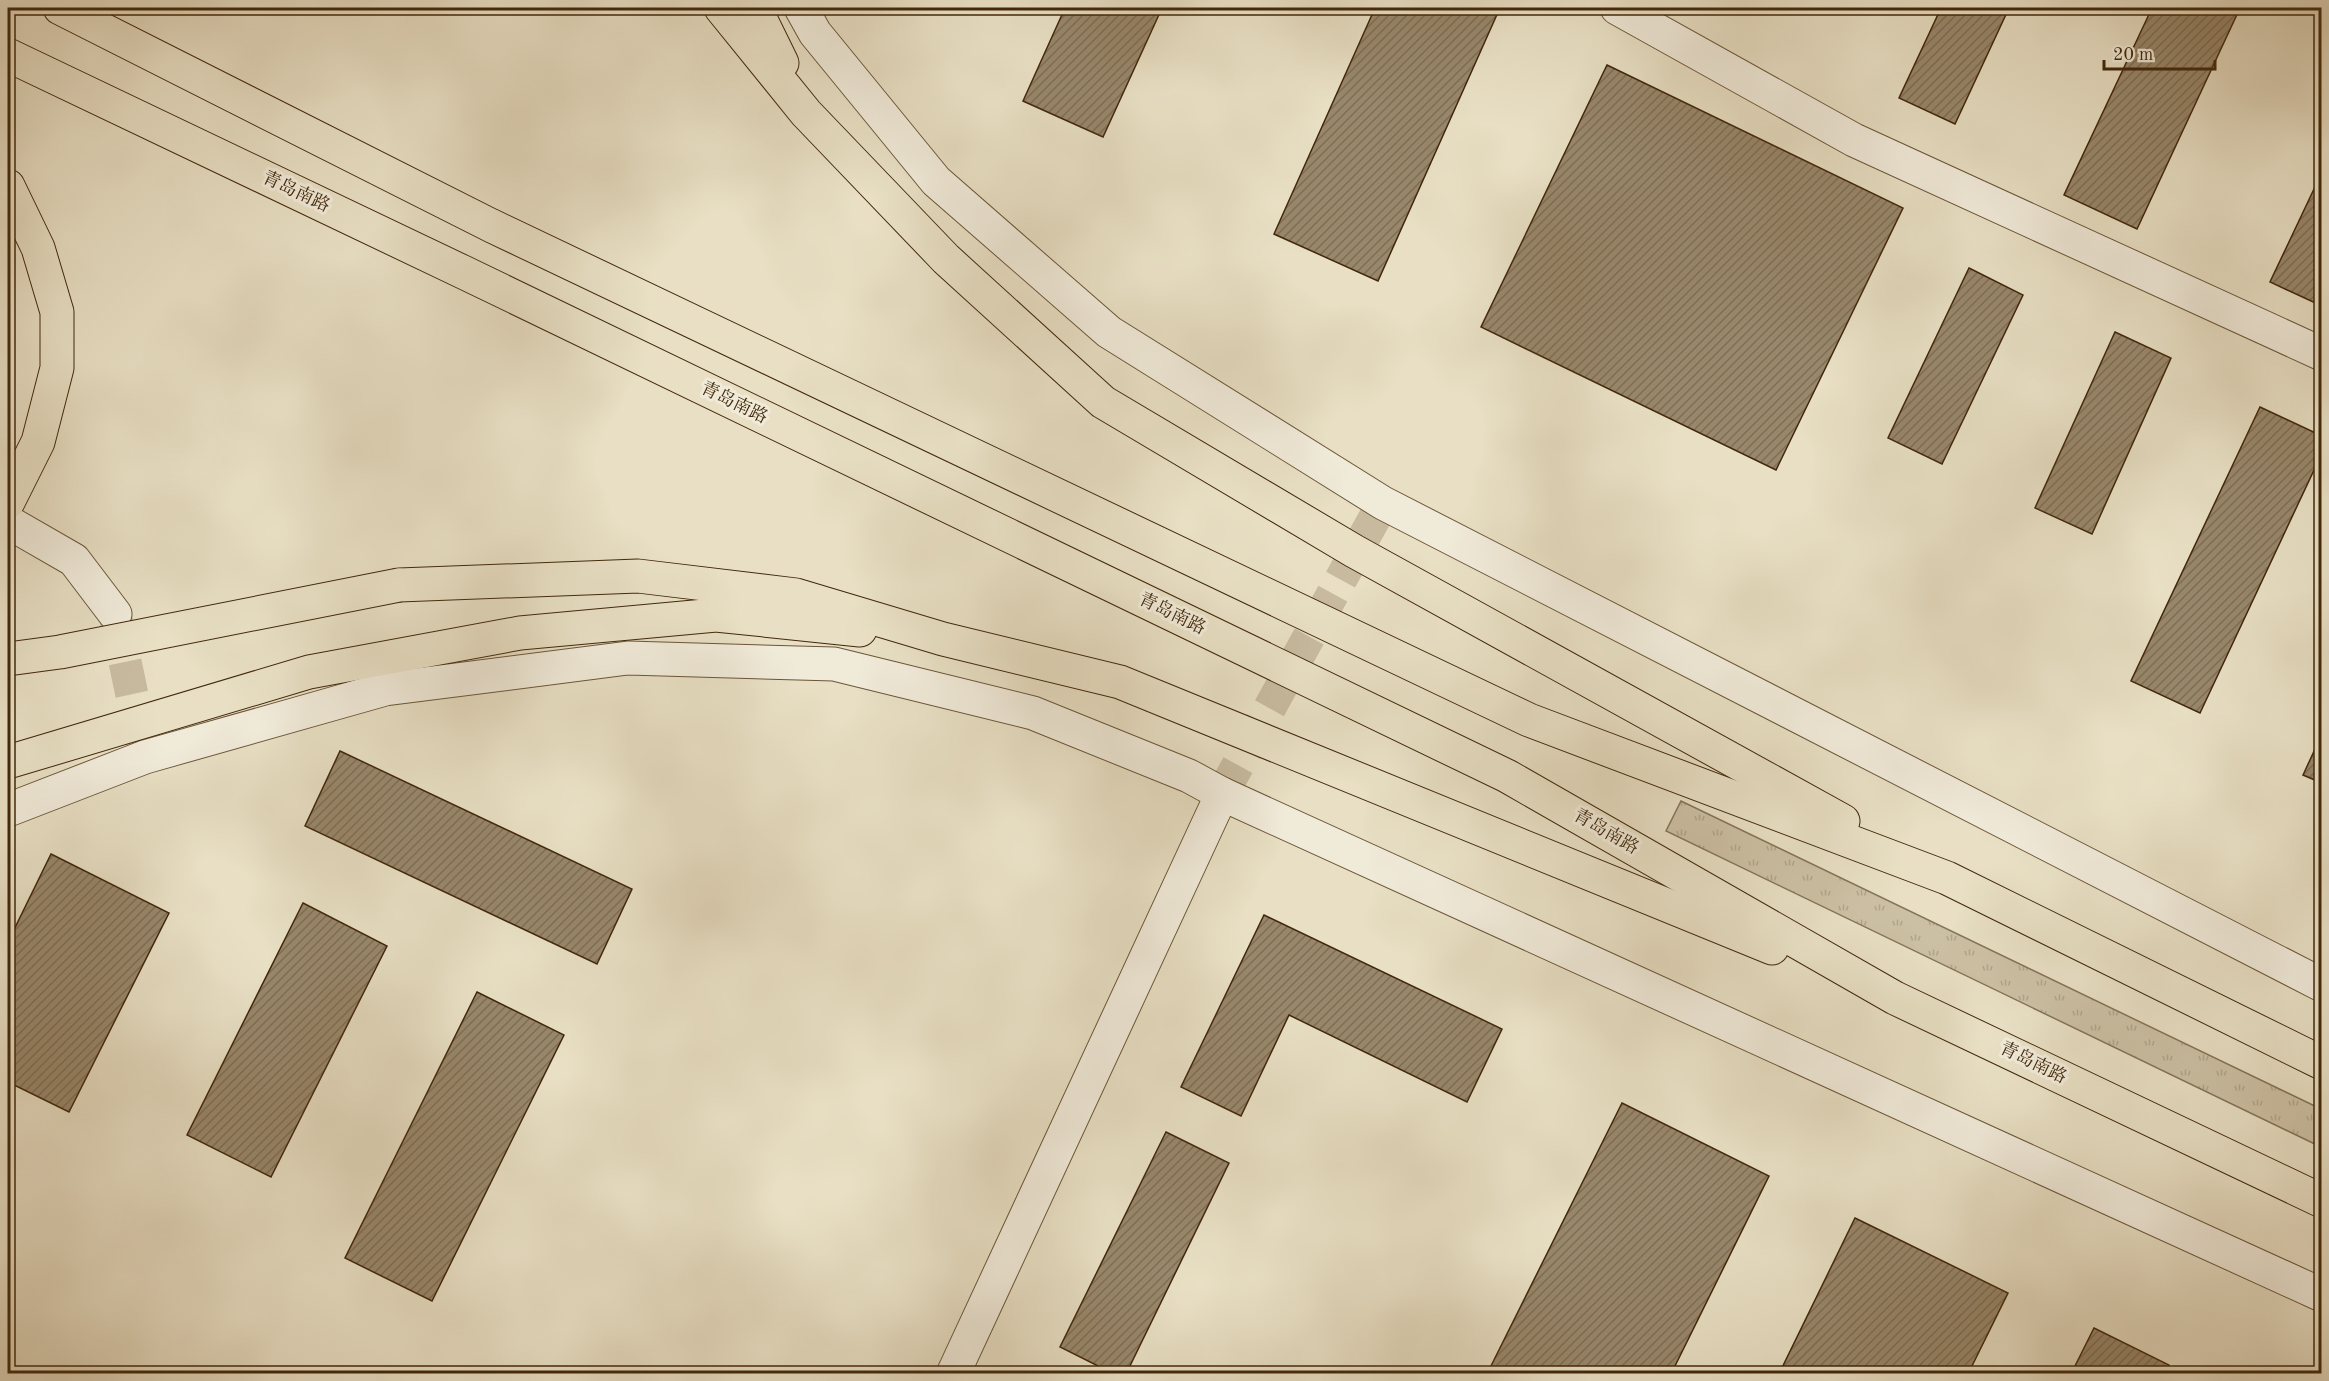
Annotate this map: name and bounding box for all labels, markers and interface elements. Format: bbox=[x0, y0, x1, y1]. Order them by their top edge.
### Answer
scale bar bbox=[2104, 33, 2215, 71]
text: 20 m bbox=[2113, 46, 2153, 64]
street label: 青岛南路 bbox=[260, 167, 333, 215]
street label: 青岛南路 bbox=[698, 377, 771, 427]
street label: 青岛南路 bbox=[1136, 588, 1209, 638]
street label: 青岛南路 bbox=[1570, 804, 1643, 858]
street label: 青岛南路 bbox=[1997, 1037, 2070, 1087]

